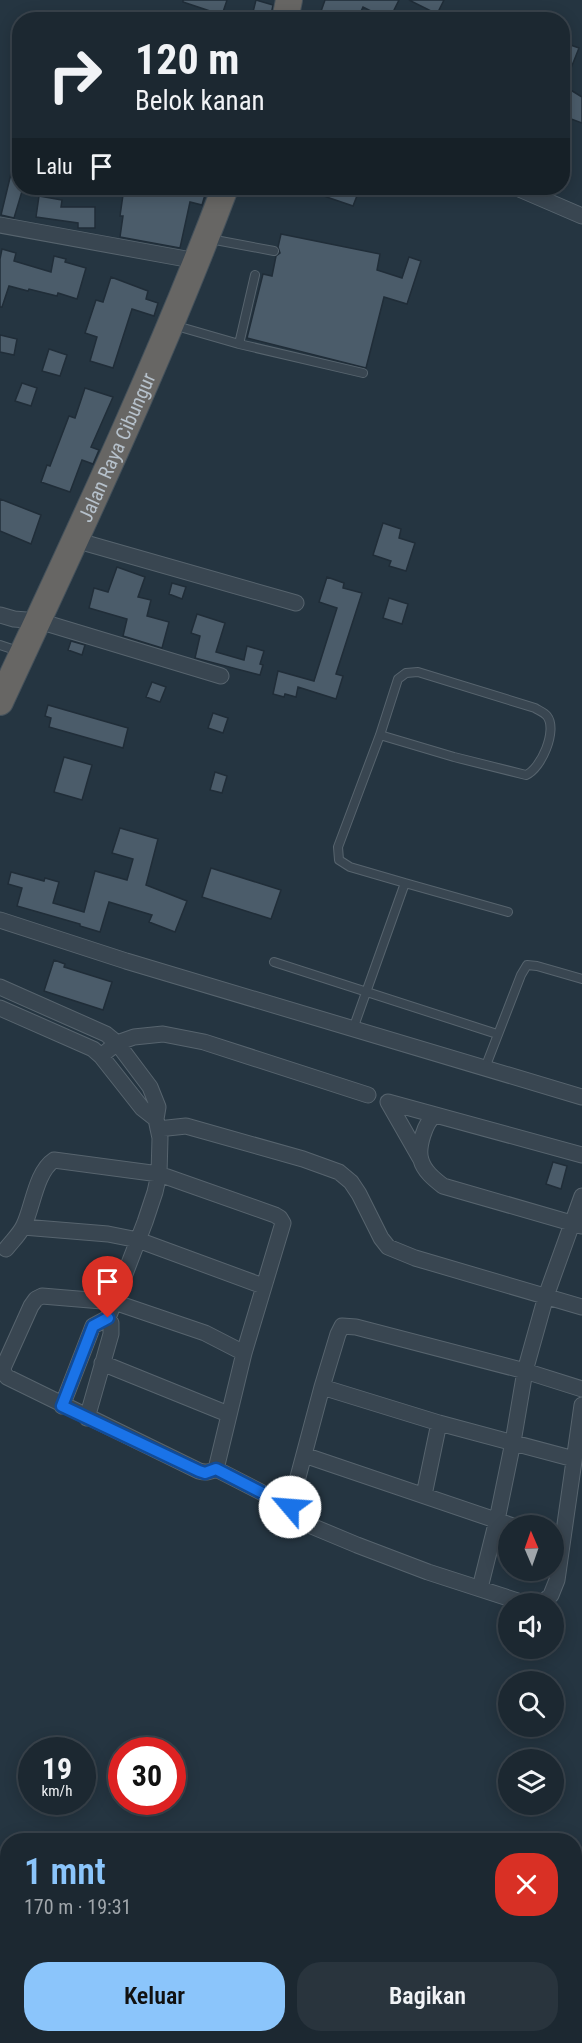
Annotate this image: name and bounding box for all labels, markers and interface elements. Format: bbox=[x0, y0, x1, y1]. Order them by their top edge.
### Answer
text: 120 m bbox=[135, 35, 240, 84]
icon: right bbox=[36, 36, 114, 114]
text: Belok kanan bbox=[135, 85, 265, 117]
icon: arrive bbox=[85, 150, 118, 183]
text: Lalu bbox=[36, 154, 73, 179]
street label: Jalan Raya Cibungur bbox=[73, 369, 160, 526]
pin bbox=[82, 1256, 133, 1318]
icon: arrive bbox=[91, 1265, 124, 1298]
position arrow bbox=[258, 1475, 322, 1539]
north arrow bbox=[498, 1515, 564, 1581]
map controls bbox=[498, 1515, 564, 1815]
button: sound bbox=[498, 1593, 564, 1659]
button: search bbox=[498, 1671, 564, 1737]
speed limit sign: 30 bbox=[108, 1737, 186, 1815]
button: layers bbox=[498, 1749, 564, 1815]
text: 19 bbox=[42, 1751, 72, 1786]
text: km/h bbox=[42, 1782, 72, 1800]
text: 1 mnt bbox=[24, 1851, 106, 1893]
button: close bbox=[495, 1853, 558, 1916]
text: 170 m · 19:31 bbox=[24, 1895, 131, 1919]
button: Keluar bbox=[24, 1962, 285, 2031]
button: Bagikan bbox=[297, 1962, 558, 2031]

